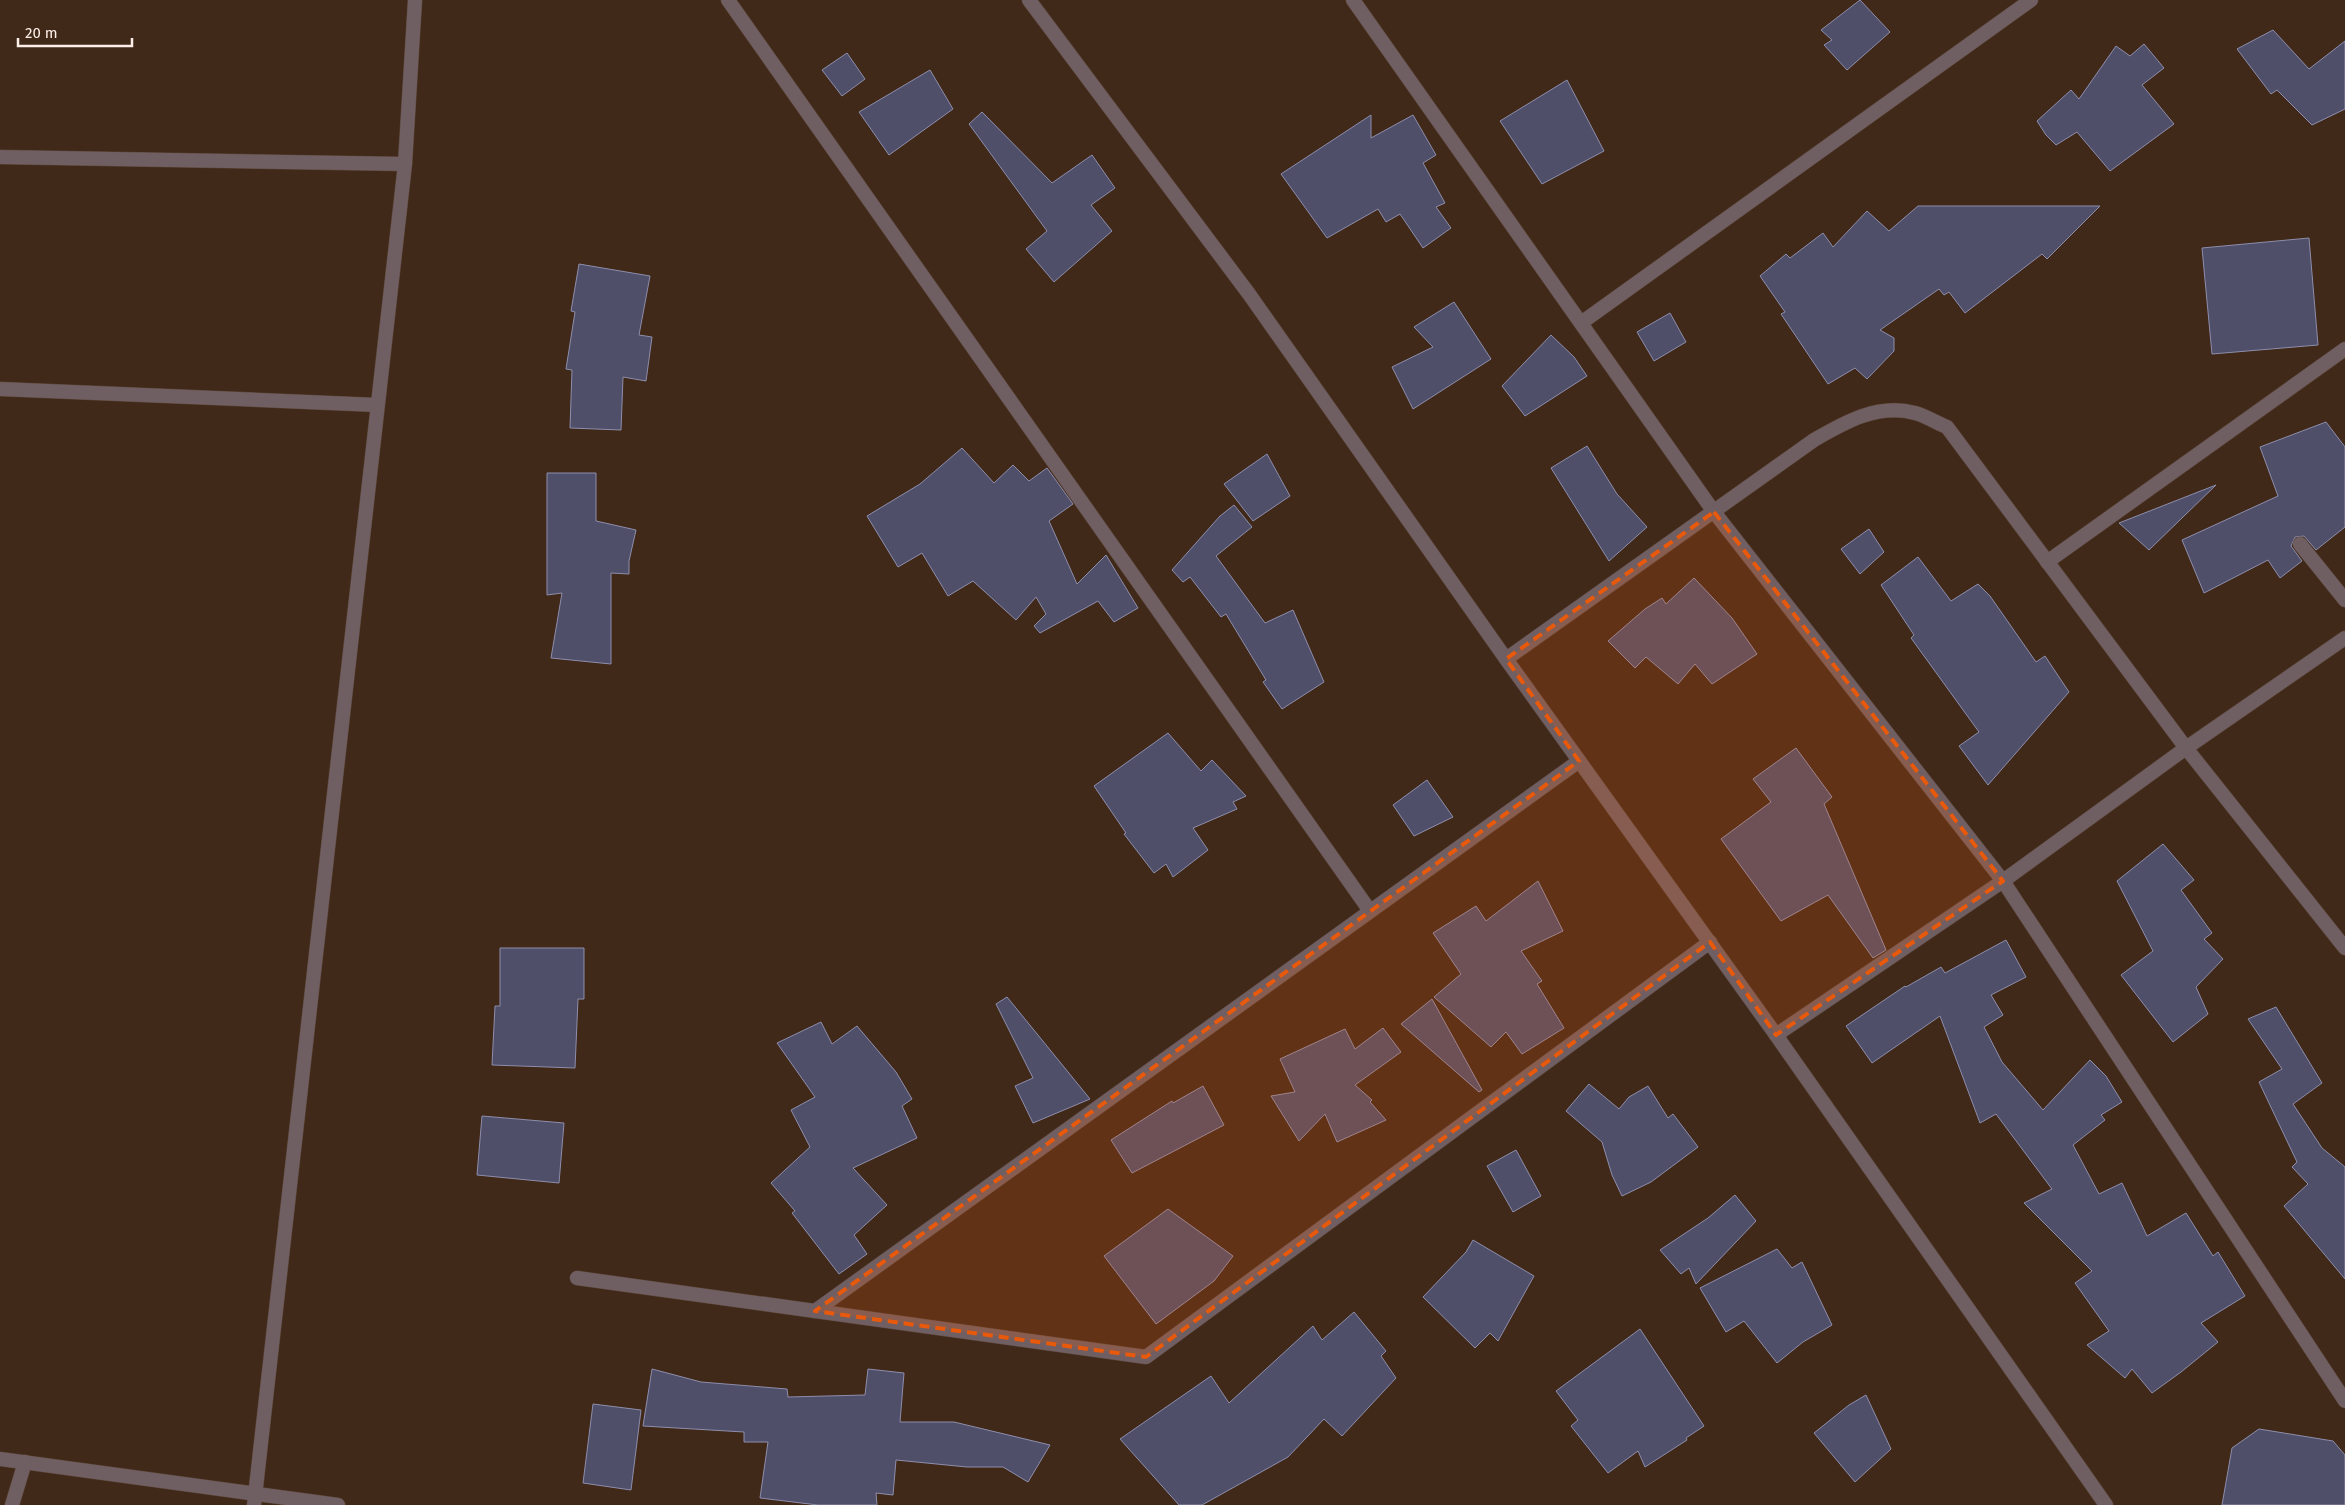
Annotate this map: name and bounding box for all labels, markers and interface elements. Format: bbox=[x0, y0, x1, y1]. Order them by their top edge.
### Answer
scale bar bbox=[18, 15, 131, 47]
text: 20 m bbox=[25, 24, 58, 42]

